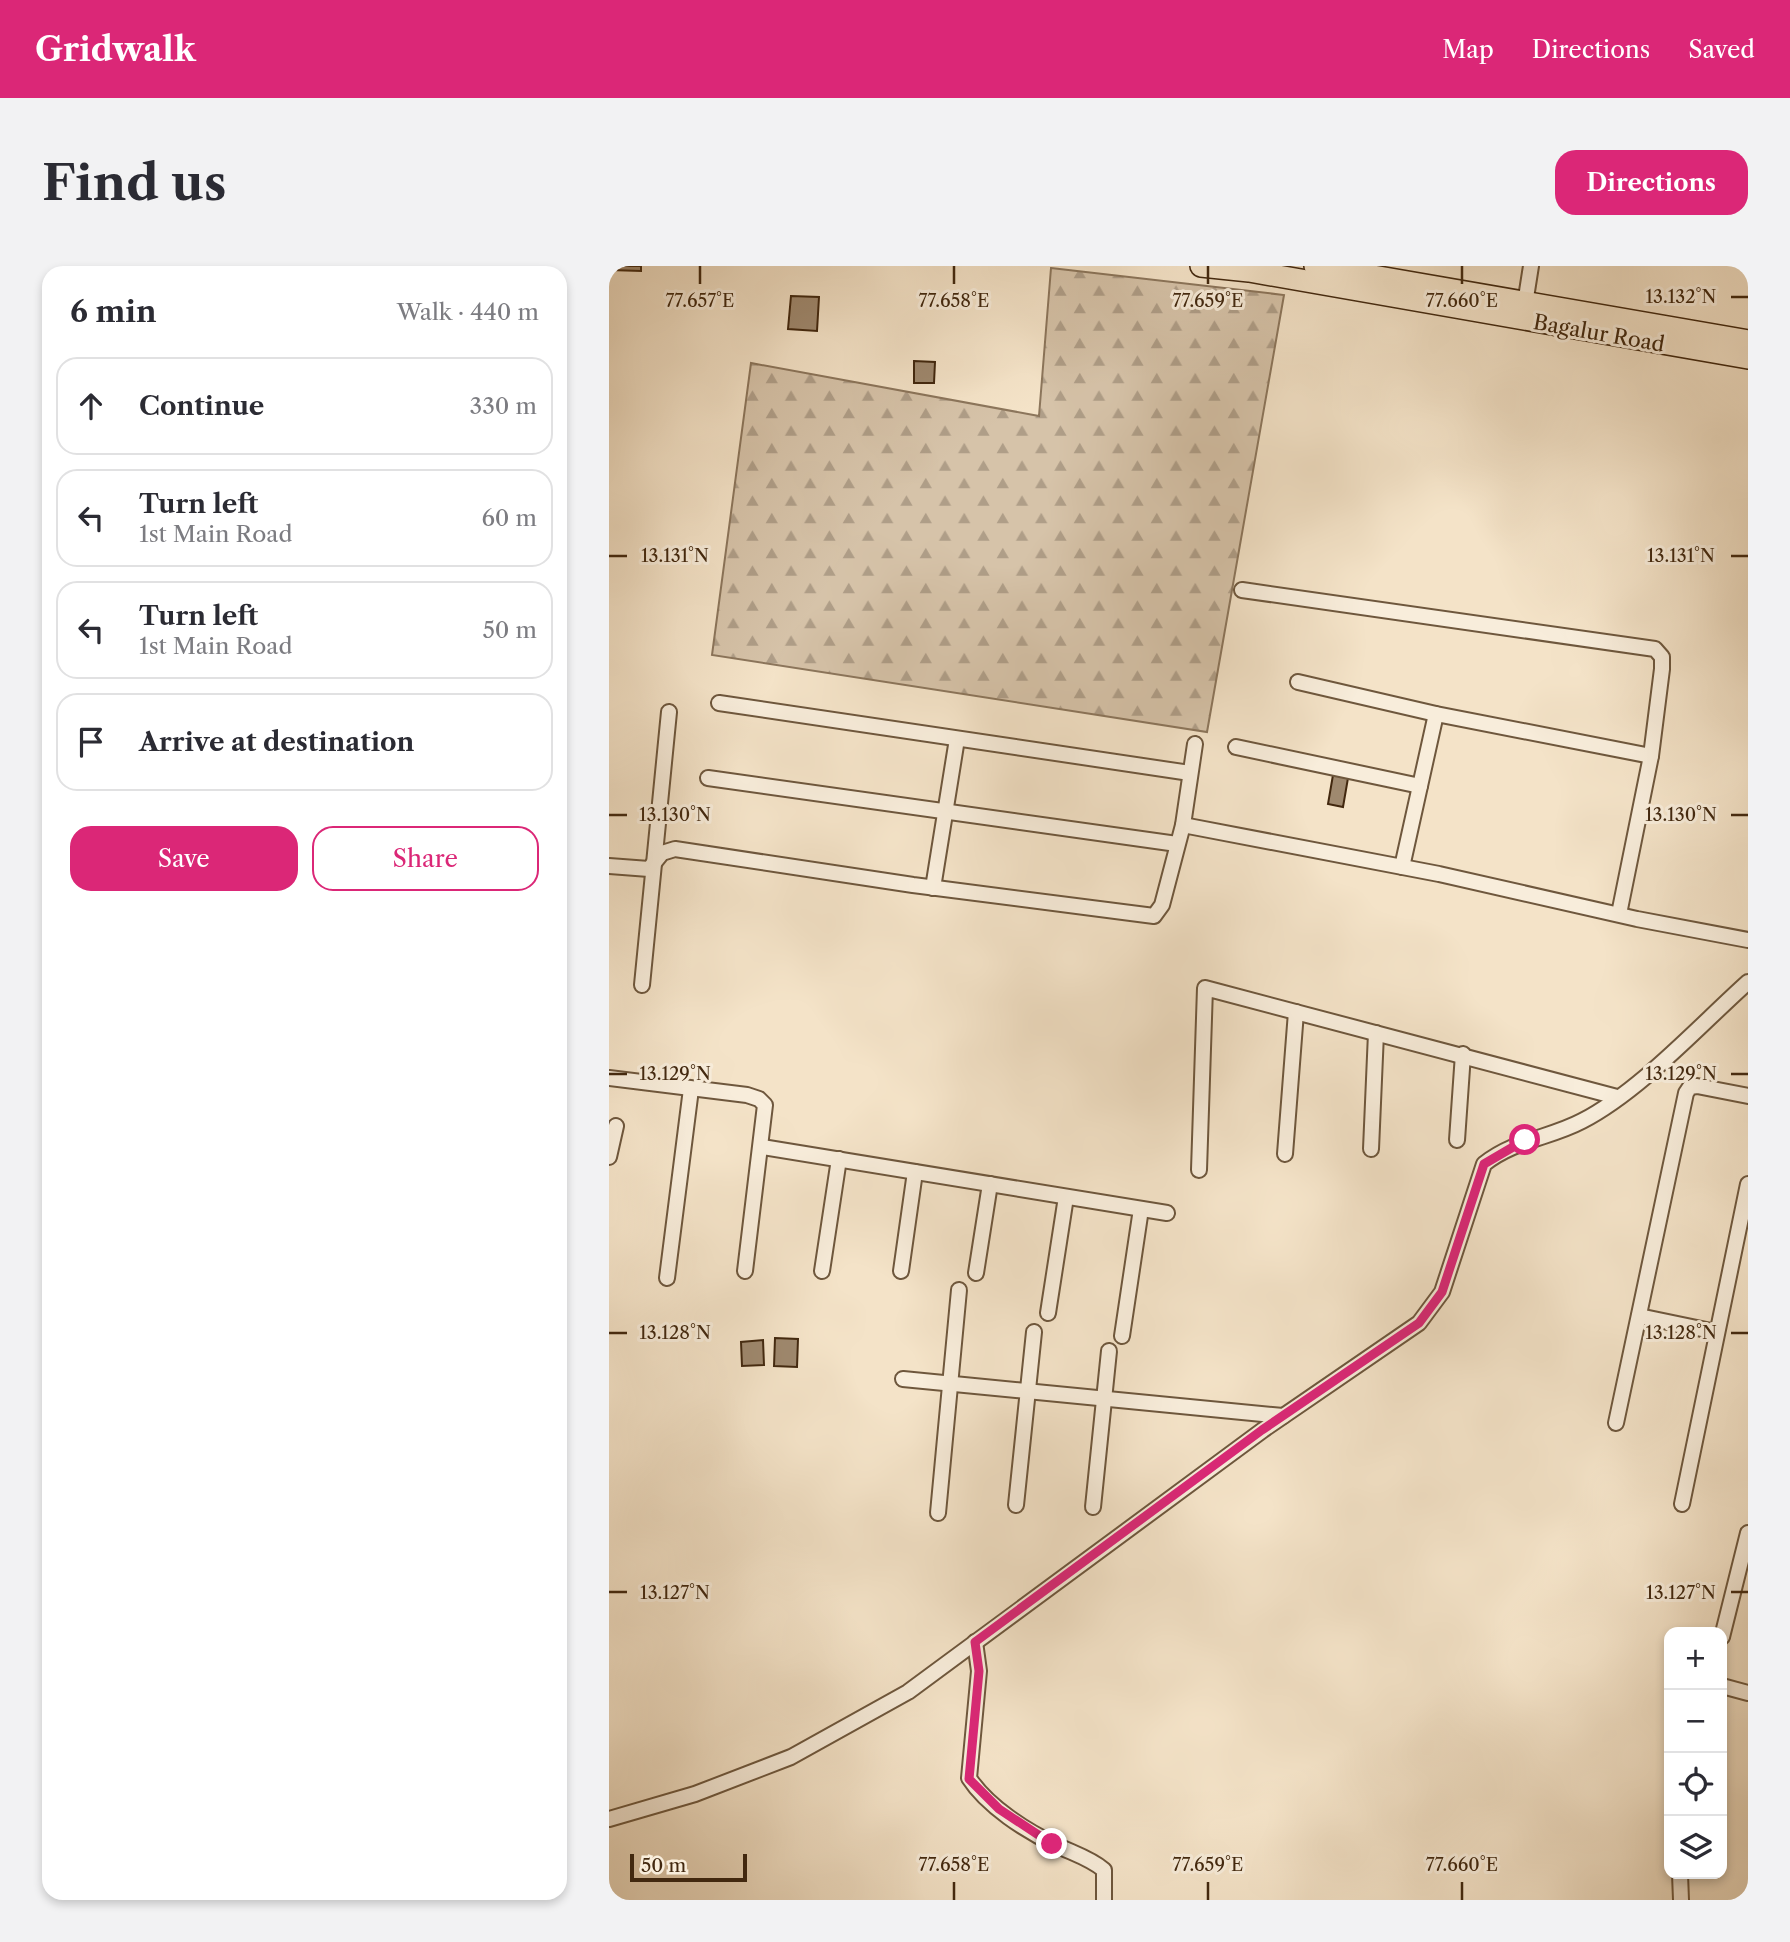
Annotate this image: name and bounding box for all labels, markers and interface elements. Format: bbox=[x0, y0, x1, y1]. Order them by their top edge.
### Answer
text: Gridwalk bbox=[35, 29, 196, 70]
text: Map bbox=[1442, 35, 1494, 64]
text: Directions bbox=[1532, 35, 1650, 64]
text: Saved bbox=[1688, 35, 1755, 64]
button: Directions bbox=[1555, 150, 1748, 215]
text: Find us bbox=[42, 152, 226, 213]
text: 13.132°N bbox=[1646, 286, 1717, 308]
text: 77.657°E bbox=[665, 290, 735, 312]
text: 77.658°E bbox=[919, 290, 989, 312]
text: 77.659°E bbox=[1173, 290, 1243, 312]
text: 77.660°E bbox=[1426, 290, 1498, 312]
text: 6 min bbox=[70, 293, 157, 330]
text: Walk · 440 m bbox=[397, 298, 539, 326]
street label: Bagalur Road bbox=[1531, 309, 1667, 357]
icon: ahead bbox=[72, 387, 110, 425]
text: Continue bbox=[139, 390, 264, 422]
text: 330 m bbox=[470, 392, 537, 420]
text: Turn left bbox=[139, 488, 258, 520]
icon: left bbox=[72, 499, 110, 537]
text: 60 m bbox=[481, 504, 537, 532]
text: 1st Main Road bbox=[139, 520, 292, 548]
text: 13.131°N bbox=[641, 545, 709, 567]
text: 13.131°N bbox=[1647, 545, 1715, 567]
text: Turn left bbox=[139, 600, 258, 632]
icon: left bbox=[72, 611, 110, 649]
text: 50 m bbox=[482, 616, 537, 644]
text: 1st Main Road bbox=[139, 632, 292, 660]
icon: arrive bbox=[72, 723, 110, 761]
text: Arrive at destination bbox=[139, 726, 414, 758]
text: 13.130°N bbox=[639, 804, 711, 826]
text: 13.130°N bbox=[1645, 804, 1717, 826]
button: Save bbox=[70, 826, 298, 891]
button: Share bbox=[312, 826, 539, 891]
text: 13.129°N bbox=[639, 1063, 711, 1085]
text: 13.129°N bbox=[1645, 1063, 1717, 1085]
route start bbox=[1509, 1124, 1540, 1155]
text: 13.128°N bbox=[639, 1322, 711, 1344]
text: 13.128°N bbox=[1645, 1322, 1717, 1344]
text: 13.127°N bbox=[640, 1582, 710, 1604]
text: 13.127°N bbox=[1646, 1582, 1716, 1604]
map controls bbox=[1664, 1627, 1727, 1879]
button: + bbox=[1664, 1627, 1727, 1690]
button: − bbox=[1664, 1690, 1727, 1753]
button: locate bbox=[1664, 1753, 1727, 1816]
button: layers bbox=[1664, 1816, 1727, 1879]
route end bbox=[1036, 1828, 1067, 1859]
scale bar bbox=[630, 1851, 747, 1883]
text: 50 m bbox=[641, 1854, 686, 1877]
text: 77.658°E bbox=[919, 1854, 989, 1876]
text: 77.659°E bbox=[1173, 1854, 1243, 1876]
text: 77.660°E bbox=[1426, 1854, 1498, 1876]

